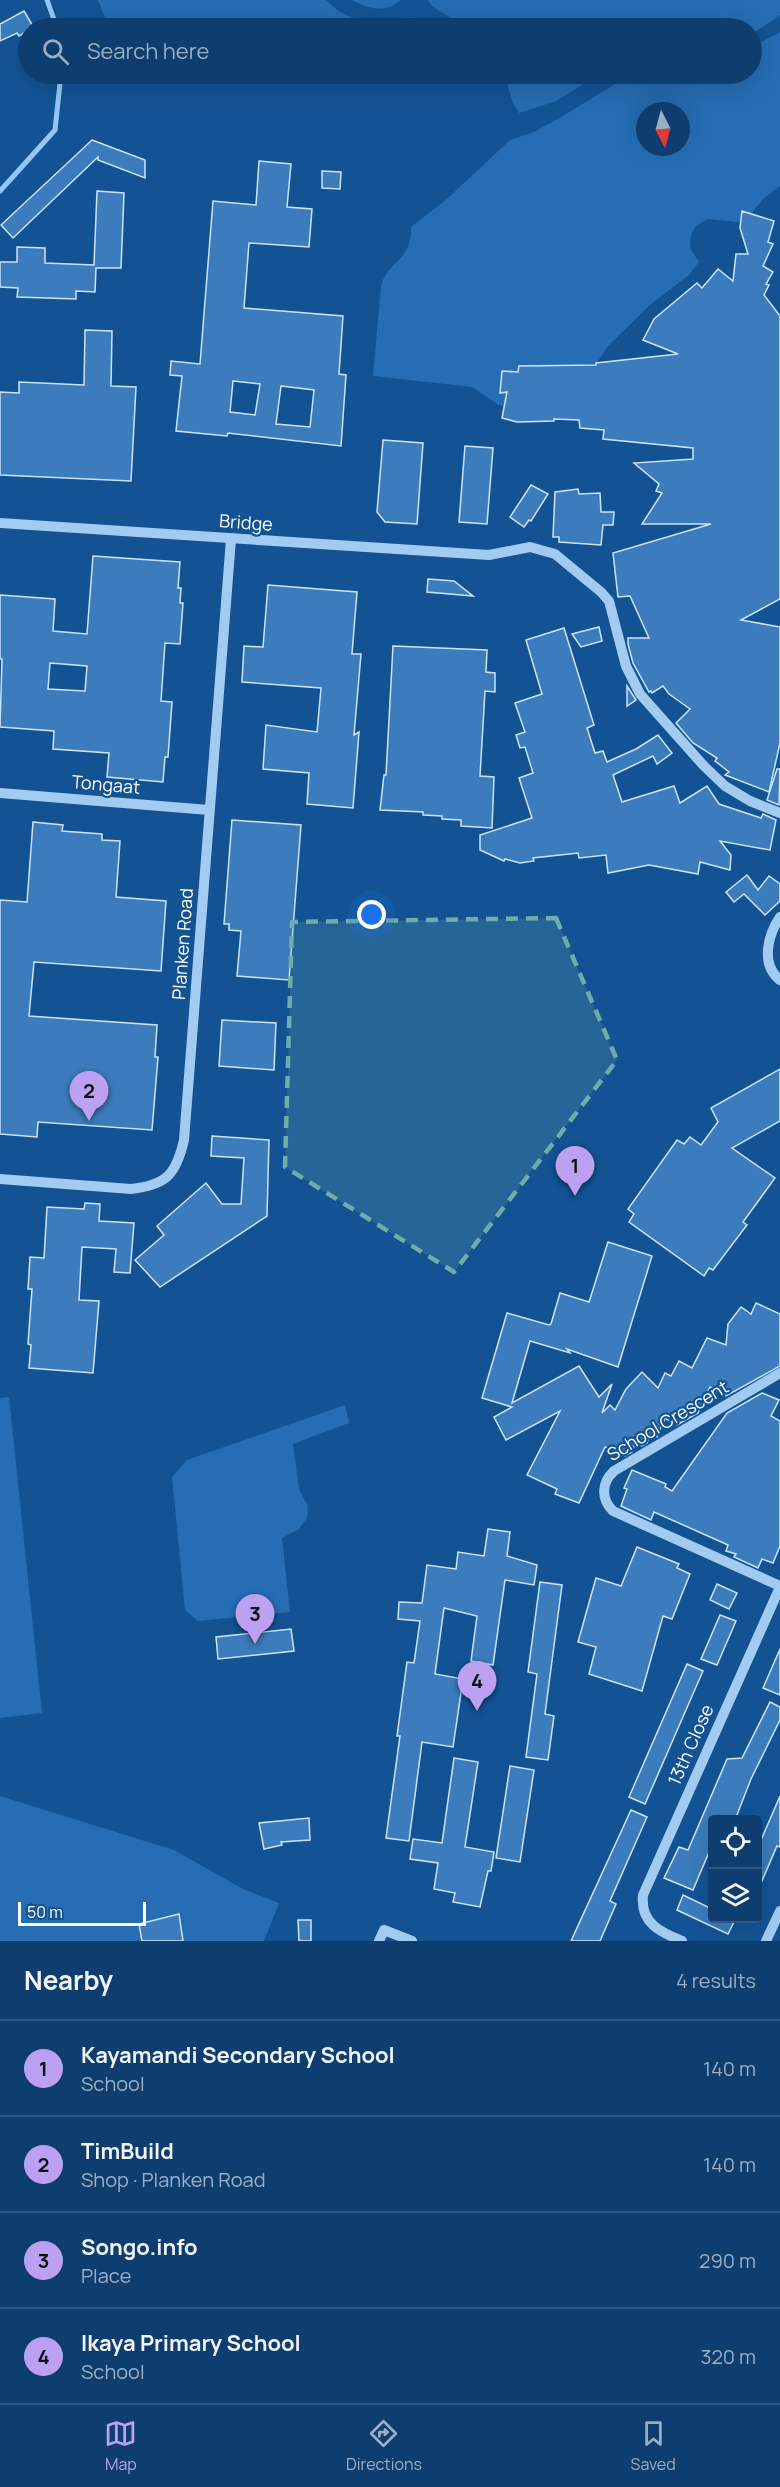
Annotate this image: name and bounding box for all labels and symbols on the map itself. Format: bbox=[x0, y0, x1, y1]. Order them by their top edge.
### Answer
north arrow bbox=[636, 102, 690, 156]
street label: Bridge bbox=[219, 508, 274, 536]
street label: Tongaat bbox=[71, 769, 141, 799]
street label: Planken Road bbox=[166, 887, 198, 1000]
your location bbox=[357, 900, 386, 929]
pin: 2 bbox=[70, 1072, 109, 1121]
pin: 1 bbox=[556, 1146, 594, 1196]
street label: School Crescent bbox=[602, 1374, 733, 1466]
pin: 3 bbox=[236, 1594, 274, 1644]
pin: 4 bbox=[458, 1662, 496, 1711]
street label: 13th Close bbox=[662, 1700, 719, 1789]
scale bar bbox=[18, 1899, 146, 1926]

